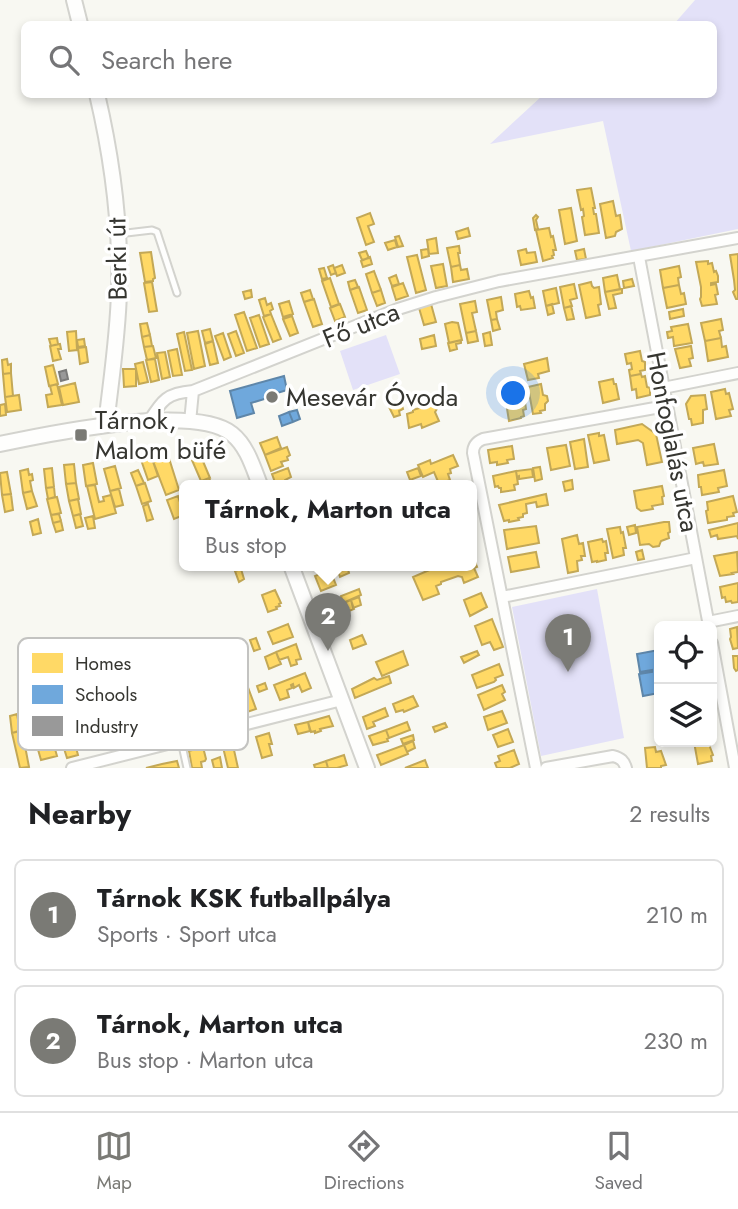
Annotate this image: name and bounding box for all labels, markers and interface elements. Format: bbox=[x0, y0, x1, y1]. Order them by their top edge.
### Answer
search box bbox=[21, 21, 717, 98]
icon: search bbox=[45, 41, 83, 79]
text: Search here bbox=[101, 41, 233, 79]
street label: Berki út bbox=[97, 217, 137, 301]
street label: Fő utca bbox=[317, 292, 405, 358]
street label: Honfoglalás utca bbox=[637, 349, 709, 535]
your location bbox=[496, 376, 530, 410]
place label: Mesevár Óvoda bbox=[286, 378, 458, 416]
marker: Mesevár Óvoda bbox=[264, 389, 280, 405]
place label: Tárnok, Malom büfé bbox=[95, 401, 226, 469]
marker: Tárnok, Malom büfé bbox=[73, 427, 89, 443]
popup bbox=[179, 480, 477, 571]
text: Tárnok, Marton utca bbox=[205, 490, 451, 528]
text: Bus stop bbox=[205, 528, 287, 562]
pin: 2 bbox=[305, 593, 351, 651]
pin: 1 bbox=[545, 614, 591, 672]
map controls bbox=[654, 621, 717, 747]
button: locate bbox=[654, 621, 717, 684]
legend bbox=[18, 638, 248, 750]
text: Homes bbox=[75, 650, 132, 677]
text: Schools bbox=[75, 681, 138, 708]
button: layers bbox=[654, 684, 717, 747]
text: Industry bbox=[75, 713, 139, 740]
text: Nearby bbox=[28, 792, 131, 835]
text: 2 results bbox=[629, 797, 710, 831]
text: Tárnok KSK futballpálya bbox=[97, 879, 391, 917]
text: 1 bbox=[47, 898, 59, 932]
text: 210 m bbox=[646, 898, 708, 932]
text: Sports · Sport utca bbox=[97, 917, 277, 951]
text: Tárnok, Marton utca bbox=[97, 1005, 343, 1043]
text: 2 bbox=[45, 1024, 61, 1058]
text: 230 m bbox=[644, 1024, 708, 1058]
text: Bus stop · Marton utca bbox=[97, 1043, 314, 1077]
tab: Map bbox=[95, 1127, 133, 1196]
tab: Directions bbox=[324, 1127, 404, 1196]
tab: Saved bbox=[595, 1127, 643, 1196]

